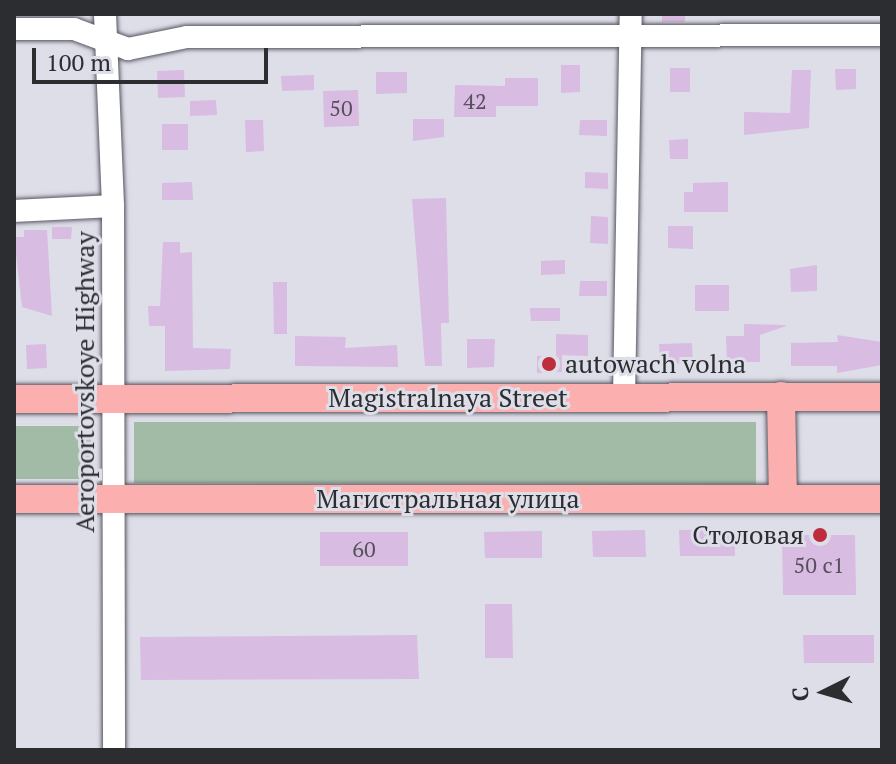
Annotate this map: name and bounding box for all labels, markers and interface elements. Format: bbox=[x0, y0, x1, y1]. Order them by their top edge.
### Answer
scale bar bbox=[36, 32, 272, 82]
text: 100 m bbox=[46, 46, 111, 78]
house number: 42 bbox=[463, 88, 487, 114]
house number: 50 bbox=[329, 95, 353, 121]
street label: Aeroportovskoye Highway bbox=[69, 231, 101, 533]
place label: autowach volna bbox=[565, 348, 746, 380]
marker: autowach volna bbox=[540, 355, 558, 373]
street label: Magistralnaya Street bbox=[328, 382, 568, 414]
street label: Магистральная улица bbox=[316, 483, 580, 515]
place label: Столовая bbox=[692, 519, 804, 551]
marker: Столовая bbox=[811, 526, 829, 544]
house number: 60 bbox=[352, 536, 376, 562]
house number: 50 с1 bbox=[794, 552, 844, 578]
north arrow bbox=[784, 652, 864, 732]
text: С bbox=[785, 686, 815, 703]

